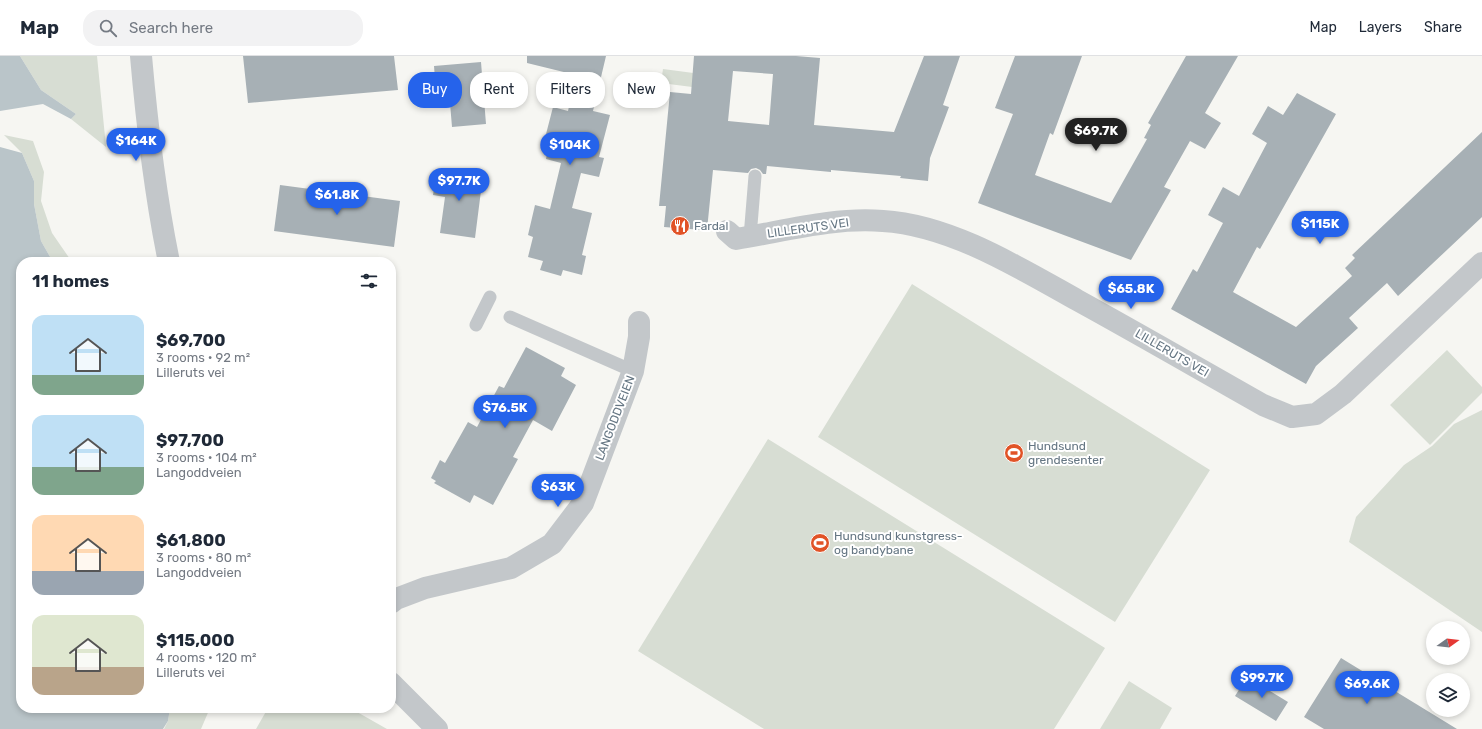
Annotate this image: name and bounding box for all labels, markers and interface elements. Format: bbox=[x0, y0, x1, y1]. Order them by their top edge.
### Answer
search box bbox=[83, 10, 363, 46]
text: Map bbox=[20, 16, 59, 39]
icon: search bbox=[97, 17, 119, 39]
text: Search here bbox=[129, 19, 213, 37]
text: Map bbox=[1310, 19, 1337, 36]
text: Layers bbox=[1359, 19, 1402, 36]
text: Share bbox=[1424, 19, 1462, 36]
chip: Buy bbox=[408, 72, 462, 108]
chip: Rent bbox=[470, 72, 528, 108]
chip: Filters bbox=[536, 72, 605, 108]
chip: New bbox=[613, 72, 670, 108]
pin: $69.7K bbox=[1063, 118, 1129, 152]
text: $69.7K bbox=[1074, 123, 1118, 138]
pin: $164K bbox=[108, 128, 164, 162]
pin: $104K bbox=[542, 132, 598, 166]
text: $164K bbox=[115, 133, 157, 148]
text: $104K bbox=[549, 137, 591, 152]
pin: $97.7K bbox=[426, 168, 492, 202]
text: $97.7K bbox=[437, 173, 481, 188]
pin: $61.8K bbox=[304, 182, 370, 216]
text: $61.8K bbox=[315, 187, 359, 202]
pin: $115K bbox=[1292, 211, 1348, 245]
restaurant icon: Fardal bbox=[669, 215, 691, 237]
street label: LILLERUTS VEI bbox=[766, 215, 850, 241]
text: $115K bbox=[1301, 216, 1339, 231]
place label: Fardal bbox=[694, 219, 728, 233]
icon: filters bbox=[358, 270, 380, 292]
text: 11 homes bbox=[32, 271, 109, 291]
pin: $65.8K bbox=[1098, 276, 1164, 310]
text: $65.8K bbox=[1108, 281, 1154, 296]
street label: LILLERUTS VEI bbox=[1133, 326, 1211, 380]
text: $69,700 bbox=[156, 330, 226, 350]
icon: home bbox=[64, 331, 112, 379]
text: 3 rooms · 92 m² bbox=[156, 350, 250, 365]
text: Lilleruts vei bbox=[156, 365, 225, 380]
street label: LANGODDVEIEN bbox=[592, 374, 638, 462]
pin: $76.5K bbox=[472, 395, 538, 429]
text: $76.5K bbox=[483, 400, 527, 415]
text: $97,700 bbox=[156, 430, 224, 450]
icon: home bbox=[64, 431, 112, 479]
place label: Hundsund grendesenter bbox=[1028, 439, 1104, 467]
sports icon: Hundsund grendesenter bbox=[1003, 442, 1025, 464]
text: 3 rooms · 104 m² bbox=[156, 450, 257, 465]
text: Langoddveien bbox=[156, 465, 242, 480]
pin: $63K bbox=[534, 474, 582, 508]
text: $63K bbox=[541, 479, 575, 494]
place label: Hundsund kunstgress- og bandybane bbox=[834, 529, 963, 557]
text: $61,800 bbox=[156, 530, 226, 550]
icon: home bbox=[64, 531, 112, 579]
sports icon: Hundsund kunstgress- og bandybane bbox=[809, 532, 831, 554]
text: 3 rooms · 80 m² bbox=[156, 550, 251, 565]
text: Langoddveien bbox=[156, 565, 242, 580]
north arrow bbox=[1426, 621, 1470, 665]
map controls bbox=[1426, 621, 1470, 717]
text: $115,000 bbox=[156, 630, 234, 650]
icon: home bbox=[64, 631, 112, 679]
text: 4 rooms · 120 m² bbox=[156, 650, 256, 665]
text: Lilleruts vei bbox=[156, 665, 225, 680]
pin: $99.7K bbox=[1229, 665, 1295, 699]
text: $99.7K bbox=[1240, 670, 1284, 685]
pin: $69.6K bbox=[1334, 671, 1400, 705]
button: layers bbox=[1426, 673, 1470, 717]
text: $69.6K bbox=[1344, 676, 1390, 691]

